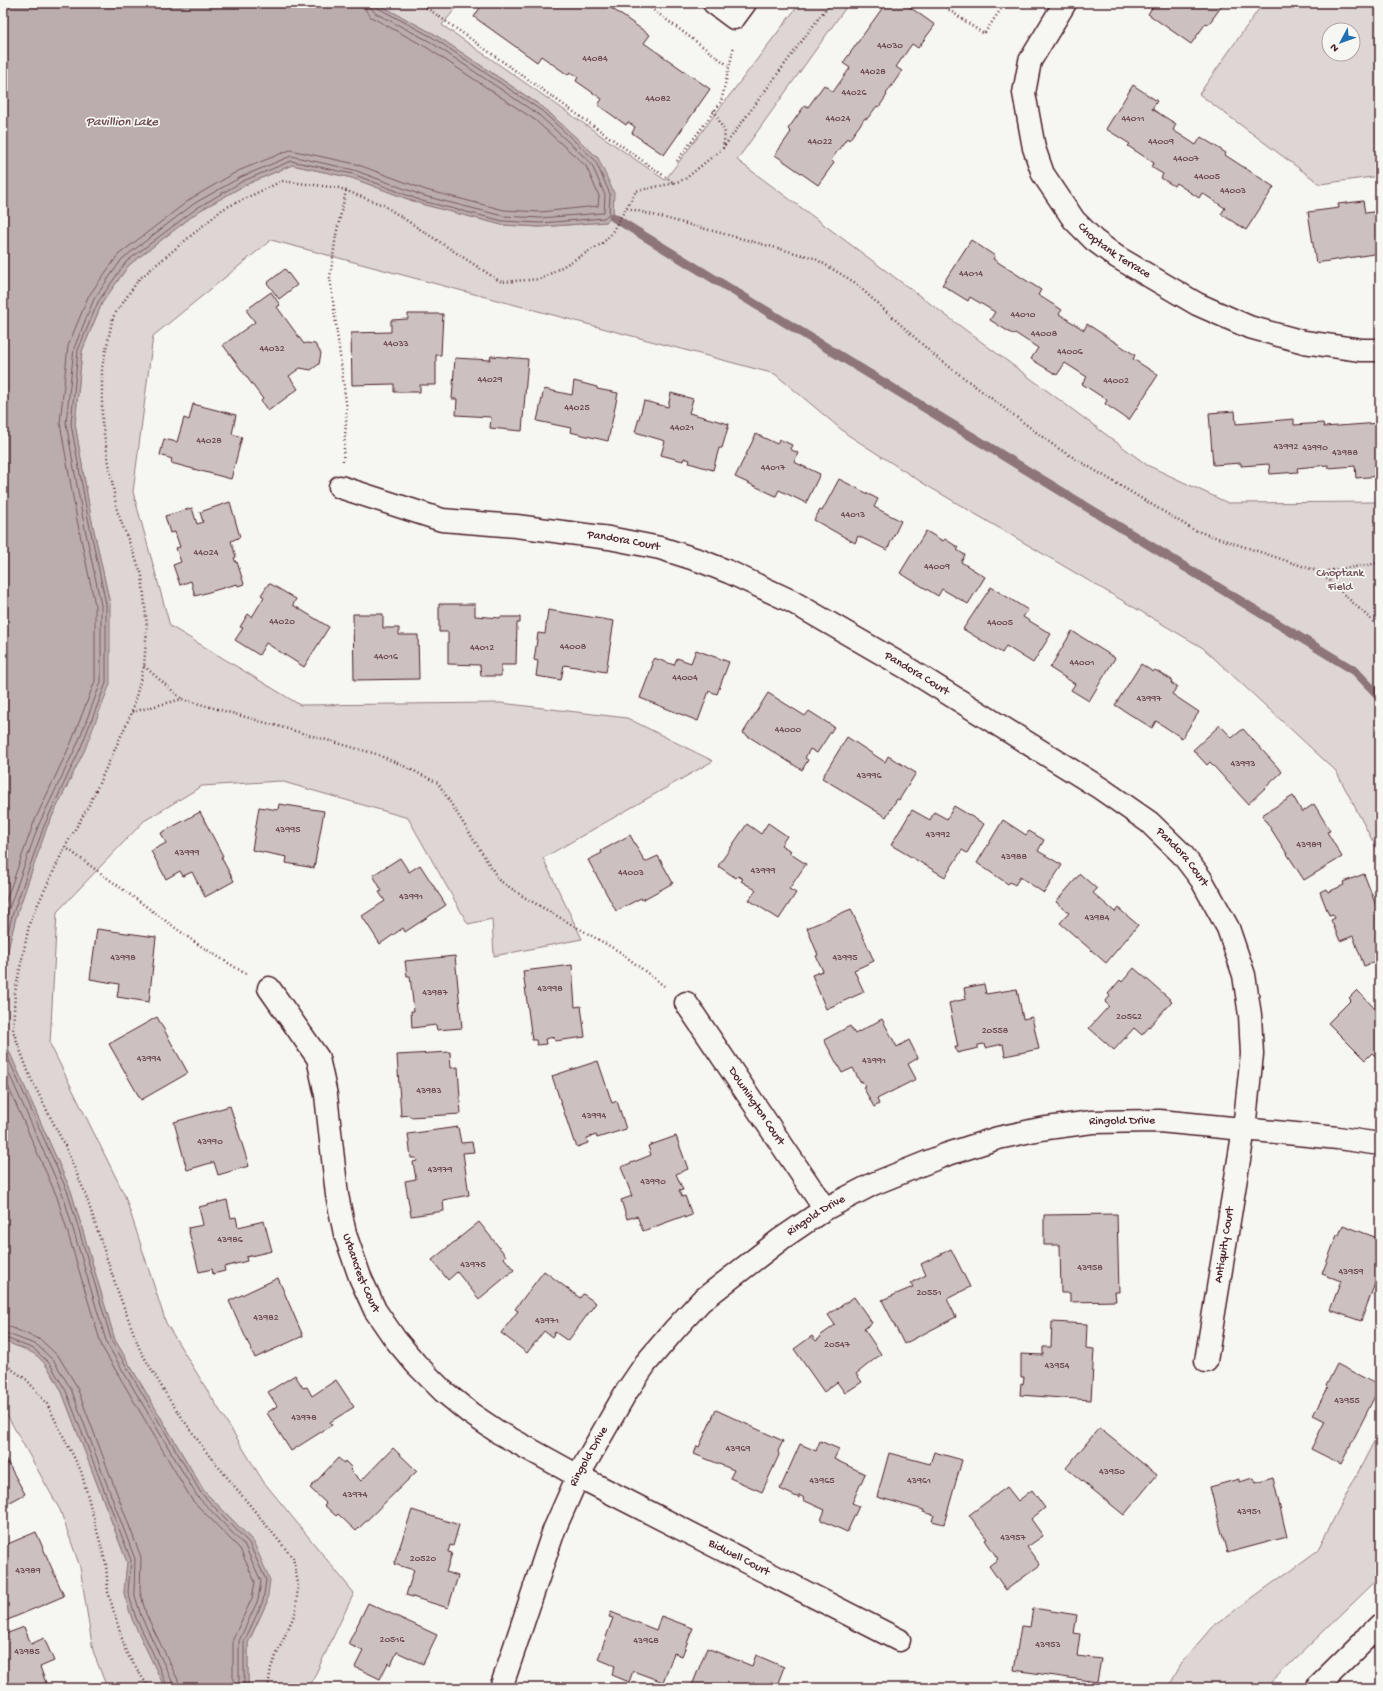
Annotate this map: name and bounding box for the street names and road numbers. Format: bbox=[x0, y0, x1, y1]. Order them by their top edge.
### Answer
street label: Choptank Terrace bbox=[1074, 220, 1153, 282]
street label: Pandora Court bbox=[585, 528, 662, 555]
street label: Pandora Court bbox=[881, 649, 952, 700]
street label: Pandora Court bbox=[1152, 824, 1211, 890]
street label: Downington Court bbox=[724, 1064, 788, 1149]
street label: Ringold Drive bbox=[1089, 1114, 1156, 1129]
street label: Ringold Drive bbox=[784, 1192, 849, 1240]
street label: Antiquity Court bbox=[1212, 1205, 1238, 1284]
street label: Urbancrest Court bbox=[338, 1232, 383, 1317]
street label: Ringold Drive bbox=[567, 1424, 612, 1489]
street label: Bidwell Court bbox=[705, 1536, 773, 1580]

